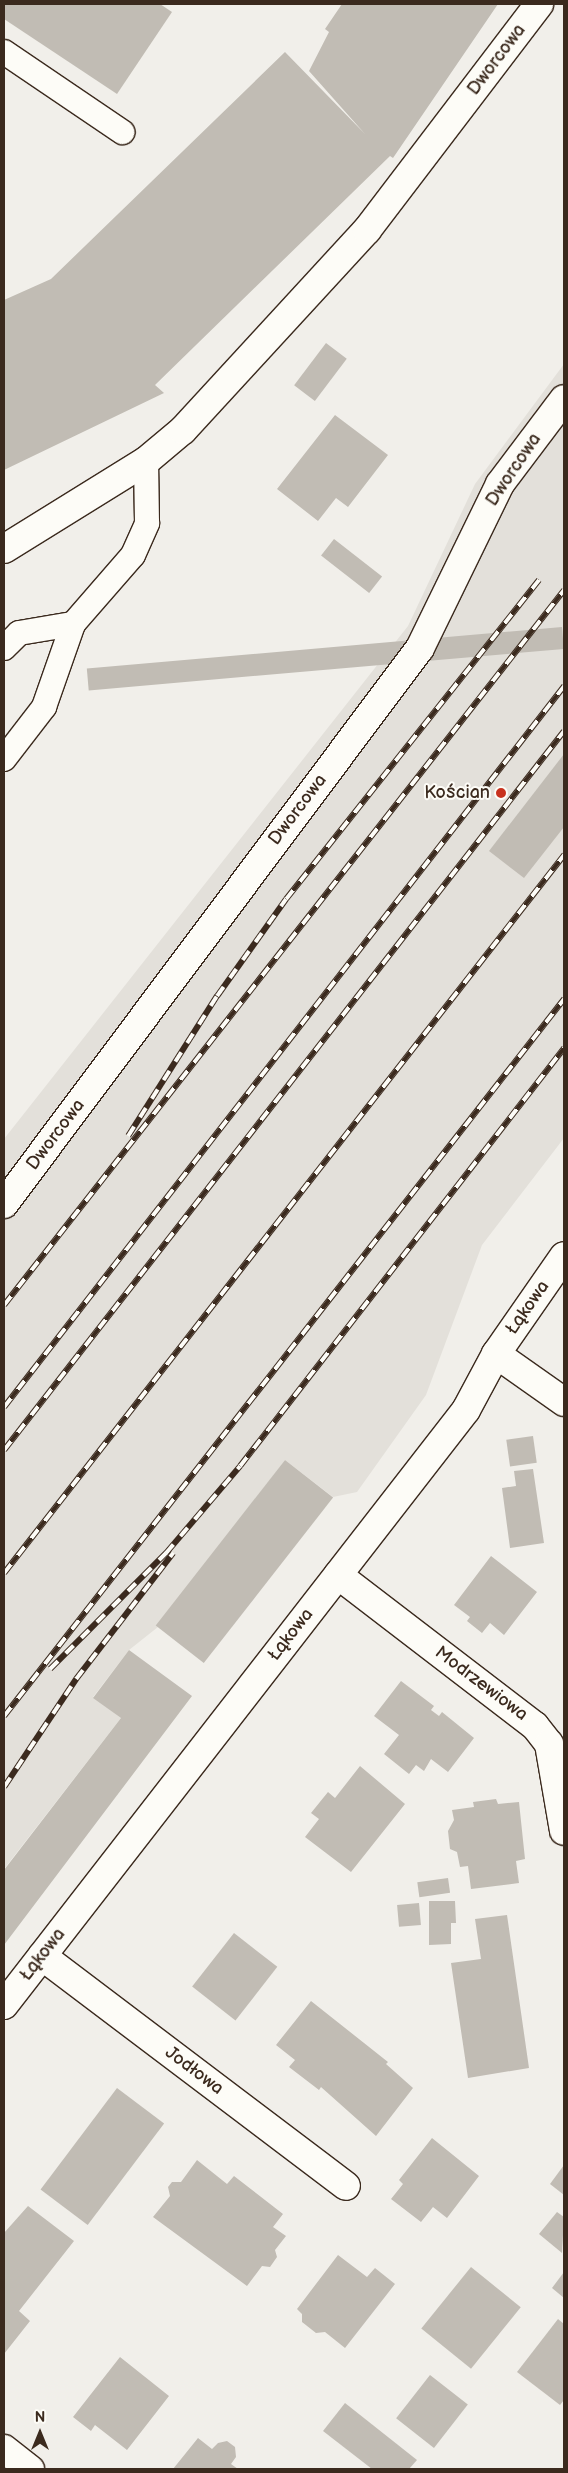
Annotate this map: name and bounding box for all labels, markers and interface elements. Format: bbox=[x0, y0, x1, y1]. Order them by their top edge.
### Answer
street label: Dworcowa bbox=[463, 20, 531, 100]
street label: Dworcowa bbox=[482, 429, 546, 511]
street label: Dworcowa bbox=[264, 770, 332, 850]
place label: Kościan bbox=[424, 782, 490, 804]
marker: Kościan bbox=[494, 786, 508, 800]
street label: Dworcowa bbox=[22, 1095, 90, 1175]
street label: Łąkowa bbox=[502, 1277, 554, 1339]
street label: Łąkowa bbox=[264, 1604, 318, 1666]
street label: Modrzewiowa bbox=[430, 1642, 532, 1726]
street label: Łąkowa bbox=[16, 1924, 70, 1986]
street label: Jodłowa bbox=[161, 2042, 227, 2100]
north arrow bbox=[15, 2408, 65, 2458]
text: N bbox=[35, 2409, 45, 2426]

